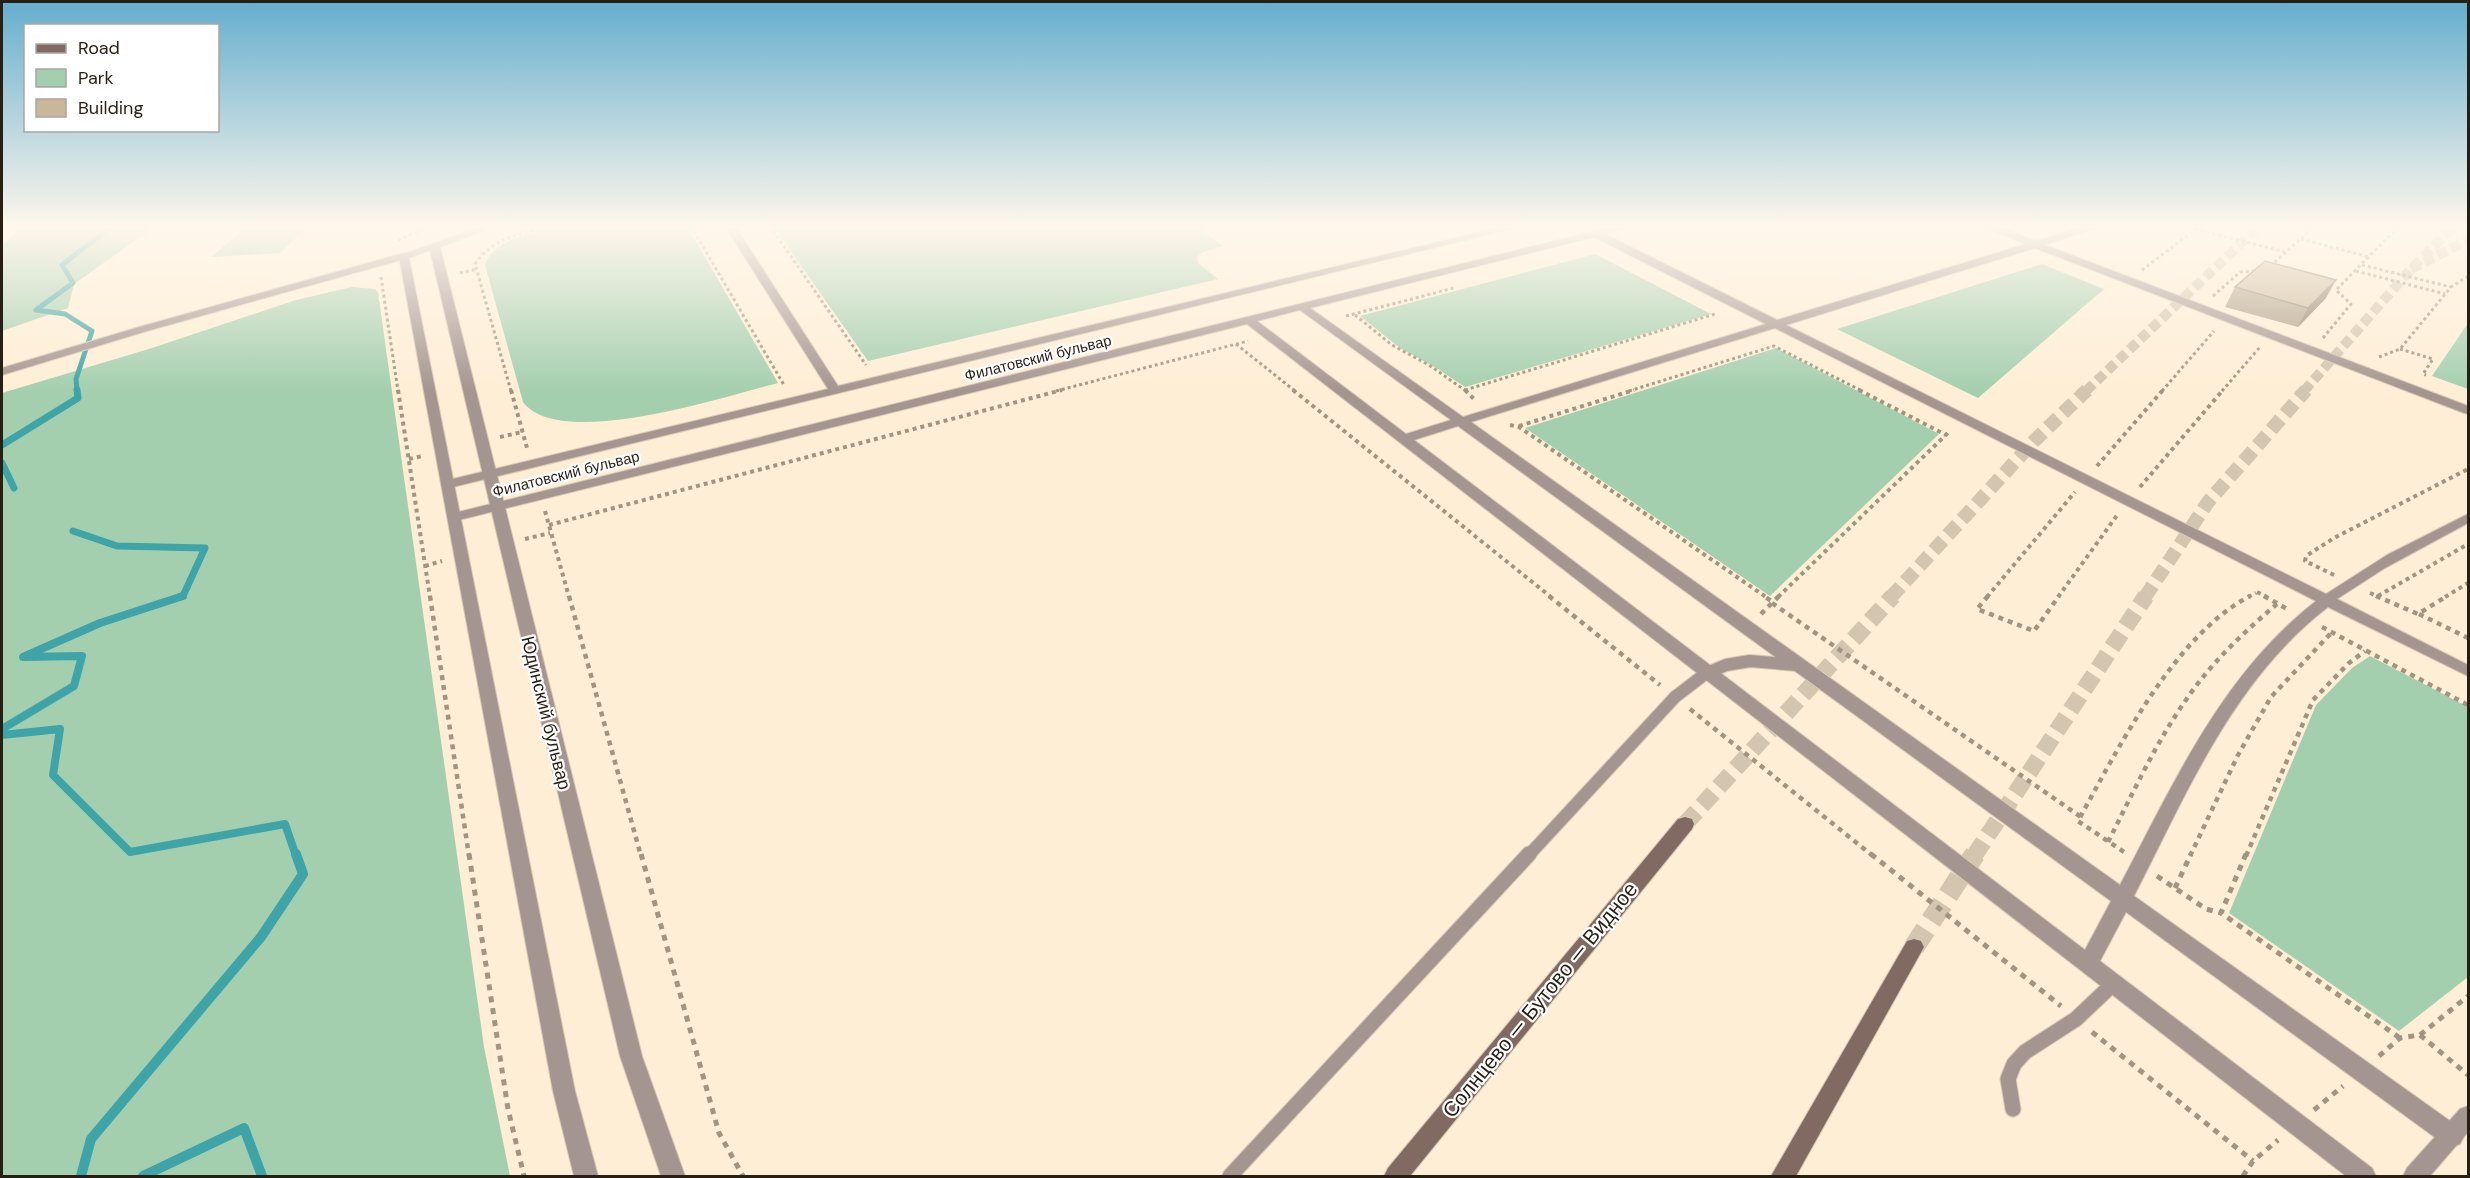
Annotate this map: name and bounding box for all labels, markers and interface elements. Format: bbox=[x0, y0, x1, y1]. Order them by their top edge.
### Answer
legend bbox=[24, 24, 219, 132]
text: Road bbox=[78, 36, 120, 60]
text: Park bbox=[78, 66, 114, 90]
text: Building bbox=[78, 96, 143, 120]
street label: Филатовский бульвар bbox=[962, 330, 1114, 386]
street label: Филатовский бульвар bbox=[490, 446, 642, 502]
street label: Юдинский бульвар bbox=[515, 634, 577, 792]
street label: Солнцево — Бутово — Видное bbox=[1436, 876, 1644, 1124]

